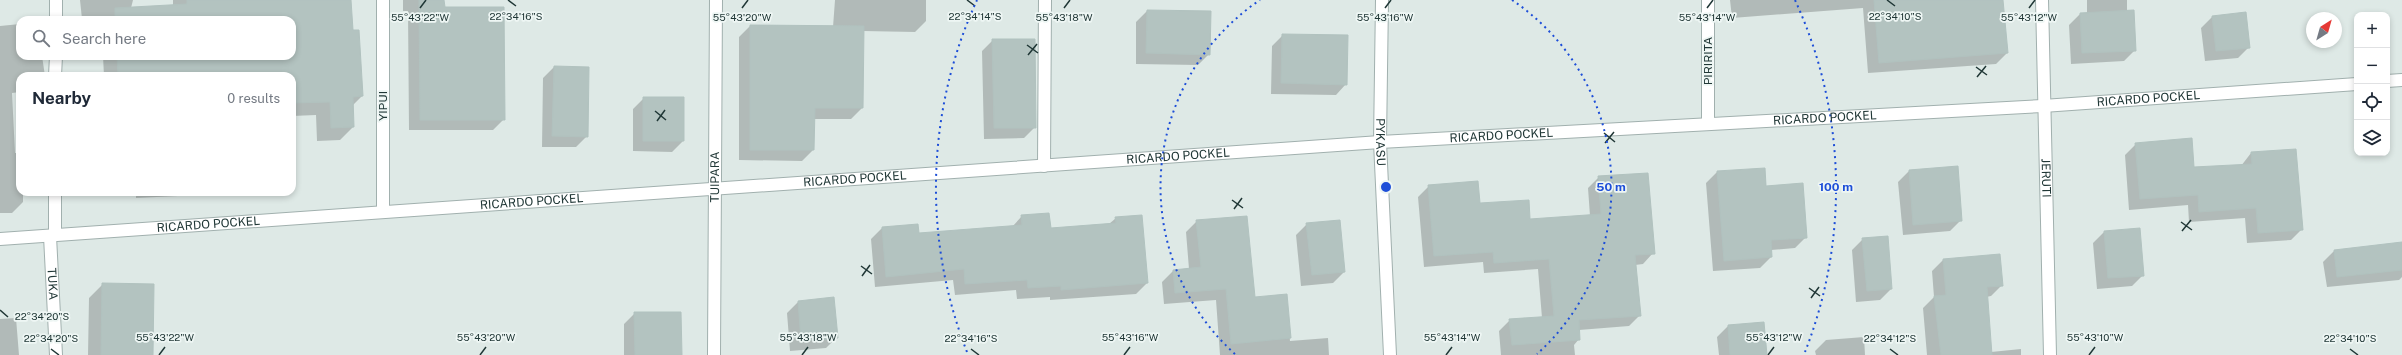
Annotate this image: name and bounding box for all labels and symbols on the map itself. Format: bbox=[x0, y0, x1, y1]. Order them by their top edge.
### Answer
text: 22°34'16"S bbox=[490, 10, 543, 22]
text: 22°34'14"S bbox=[949, 10, 1002, 22]
text: 22°34'10"S bbox=[1869, 10, 1922, 22]
text: 55°43'22"W bbox=[391, 11, 450, 23]
text: 55°43'20"W bbox=[713, 11, 772, 23]
text: 55°43'18"W bbox=[1036, 11, 1093, 23]
text: 55°43'16"W bbox=[1357, 11, 1414, 23]
text: 55°43'14"W bbox=[1679, 11, 1736, 23]
text: 55°43'12"W bbox=[2001, 11, 2058, 23]
north arrow bbox=[2306, 12, 2342, 48]
street label: PIRIRITA bbox=[1701, 36, 1715, 85]
street label: RICARDO POCKEL bbox=[2096, 88, 2201, 109]
street label: YIPUI bbox=[376, 91, 390, 121]
street label: RICARDO POCKEL bbox=[1773, 108, 1877, 128]
street label: PYKASU bbox=[1373, 118, 1388, 166]
street label: RICARDO POCKEL bbox=[1449, 126, 1554, 145]
street label: RICARDO POCKEL bbox=[1126, 146, 1230, 167]
street label: TUIPARA bbox=[708, 151, 722, 203]
street label: JERUTI bbox=[2039, 158, 2053, 198]
street label: RICARDO POCKEL bbox=[803, 168, 907, 190]
centre of rings bbox=[1379, 180, 1393, 194]
text: 50 m bbox=[1596, 180, 1626, 194]
text: 100 m bbox=[1819, 180, 1853, 194]
street label: RICARDO POCKEL bbox=[479, 191, 584, 212]
street label: RICARDO POCKEL bbox=[156, 214, 261, 235]
street label: TUKA bbox=[45, 267, 60, 301]
text: 22°34'20"S bbox=[15, 310, 70, 322]
text: 55°43'22"W bbox=[136, 331, 195, 343]
text: 55°43'20"W bbox=[457, 331, 516, 343]
text: 55°43'18"W bbox=[780, 331, 837, 343]
text: 55°43'16"W bbox=[1102, 331, 1159, 343]
text: 55°43'14"W bbox=[1424, 331, 1481, 343]
text: 55°43'12"W bbox=[1746, 331, 1803, 343]
text: 55°43'10"W bbox=[2067, 331, 2124, 343]
text: 22°34'20"S bbox=[24, 332, 79, 344]
text: 22°34'16"S bbox=[945, 332, 998, 344]
text: 22°34'12"S bbox=[1864, 332, 1917, 344]
text: 22°34'10"S bbox=[2324, 332, 2377, 344]

